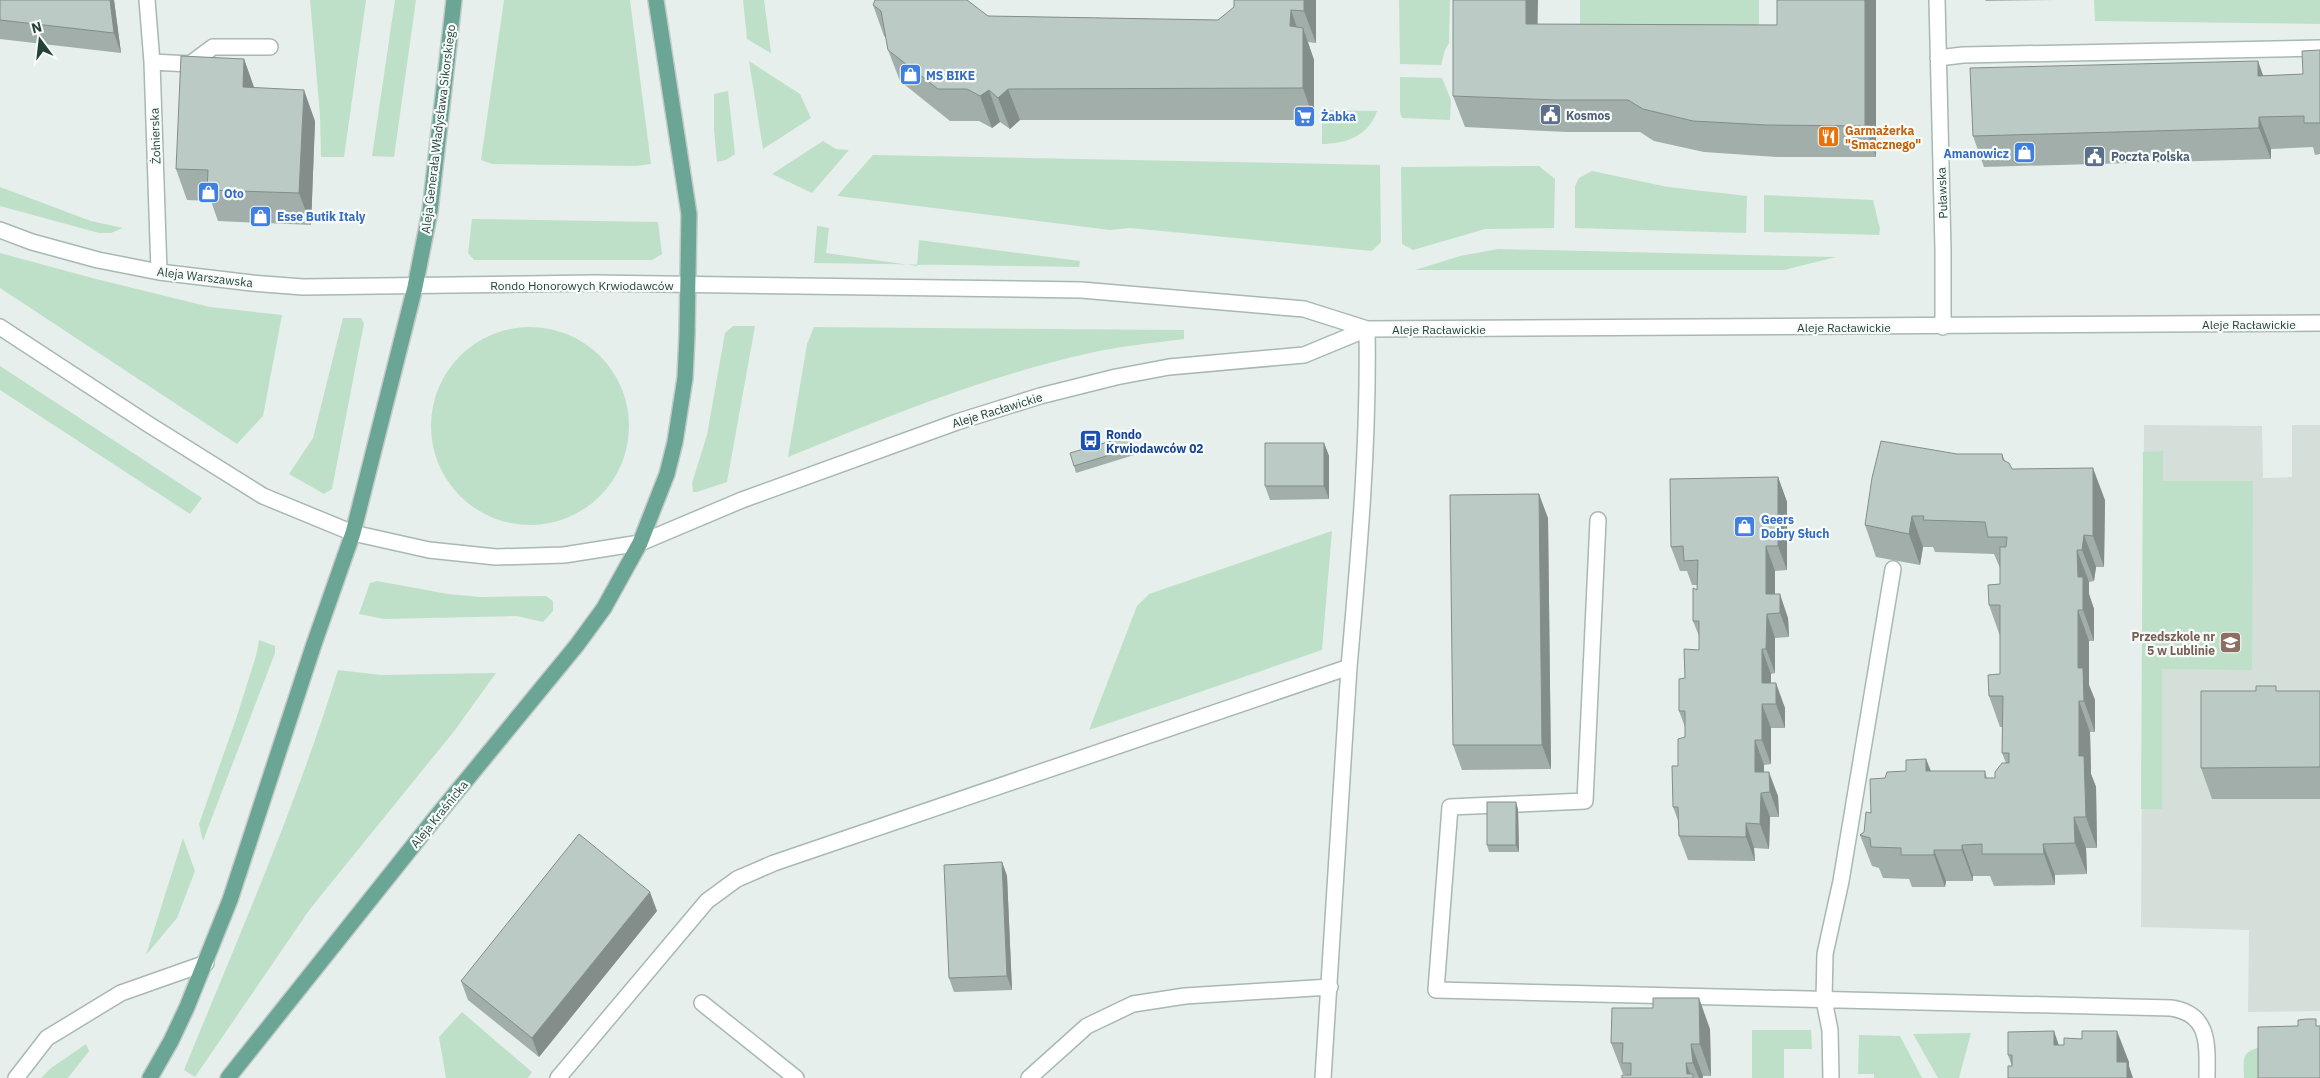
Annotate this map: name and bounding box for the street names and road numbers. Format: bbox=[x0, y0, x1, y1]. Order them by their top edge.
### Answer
street label: Aleja Generała Władysława Sikorskiego bbox=[418, 23, 458, 234]
street label: Żołnierska bbox=[147, 107, 163, 164]
street label: Puławska bbox=[1934, 166, 1950, 219]
street label: Aleja Warszawska bbox=[156, 264, 254, 290]
street label: Rondo Honorowych Krwiodawców bbox=[490, 278, 674, 293]
street label: Aleje Racławickie bbox=[2202, 317, 2296, 332]
street label: Aleje Racławickie bbox=[1797, 320, 1891, 335]
street label: Aleje Racławickie bbox=[1392, 322, 1486, 337]
street label: Aleje Racławickie bbox=[950, 389, 1044, 431]
street label: Aleja Kraśnicka bbox=[407, 777, 471, 851]

